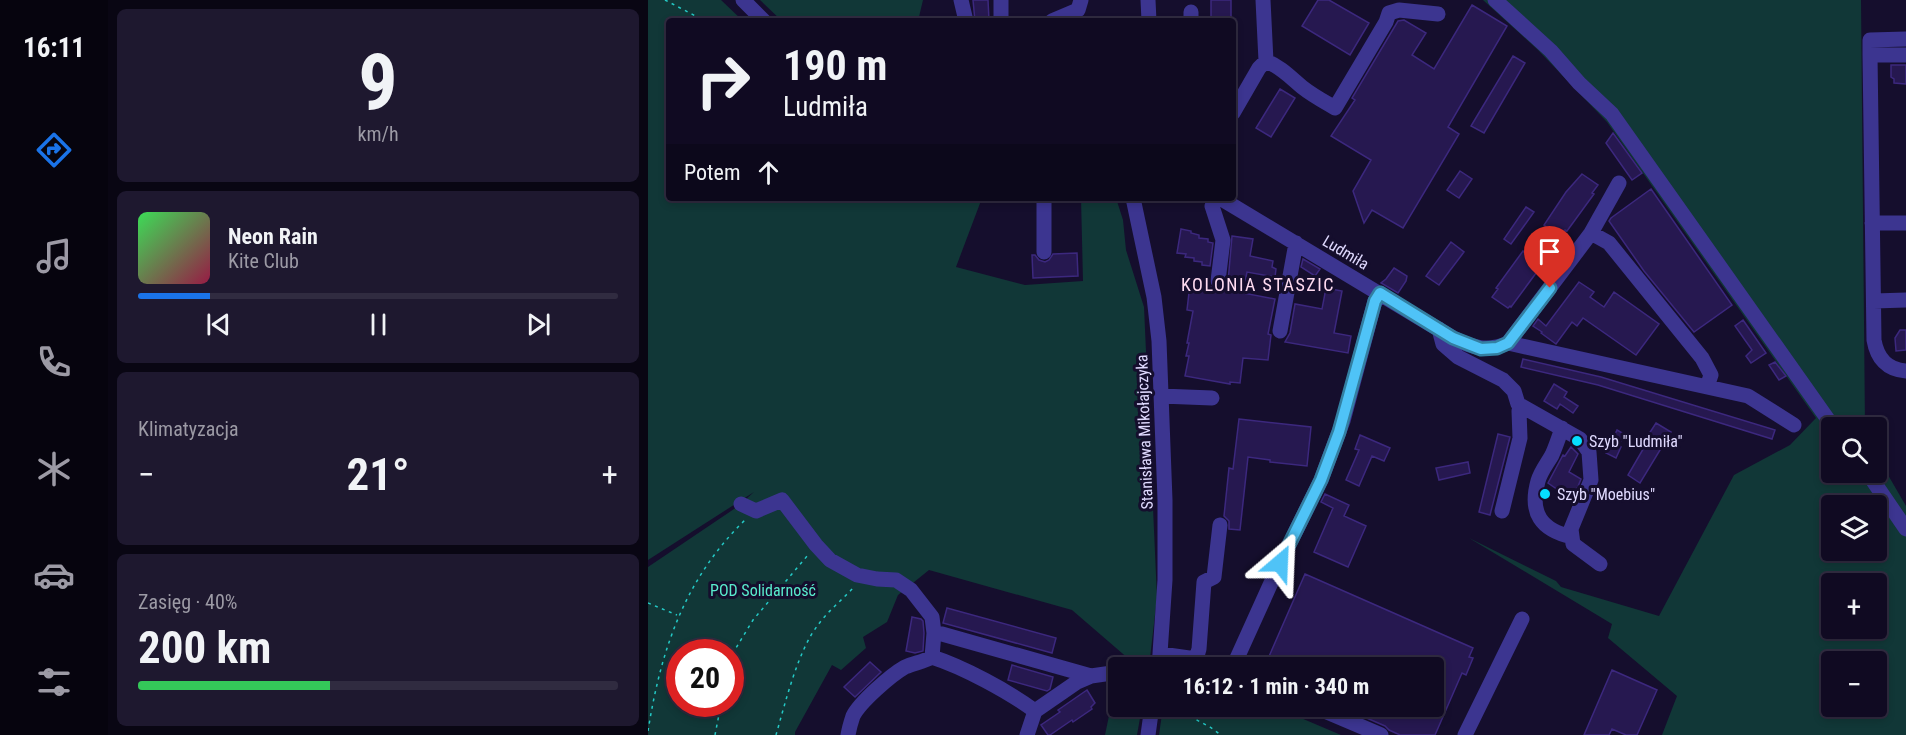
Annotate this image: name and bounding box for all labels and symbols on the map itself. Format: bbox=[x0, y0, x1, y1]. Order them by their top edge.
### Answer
pin bbox=[1524, 226, 1575, 288]
street label: Ludmiła bbox=[1319, 231, 1372, 274]
district label: KOLONIA STASZIC bbox=[1181, 274, 1335, 295]
street label: Stanisława Mikołajczyka bbox=[1132, 354, 1157, 510]
place label: Szyb "Ludmiła" bbox=[1589, 432, 1683, 451]
marker: Szyb "Ludmiła" bbox=[1570, 434, 1584, 448]
place label: Szyb "Moebius" bbox=[1557, 485, 1655, 504]
marker: Szyb "Moebius" bbox=[1538, 487, 1552, 501]
position arrow bbox=[1248, 531, 1312, 595]
park label: POD Solidarność bbox=[710, 581, 816, 600]
speed limit sign: 20 bbox=[666, 639, 744, 717]

